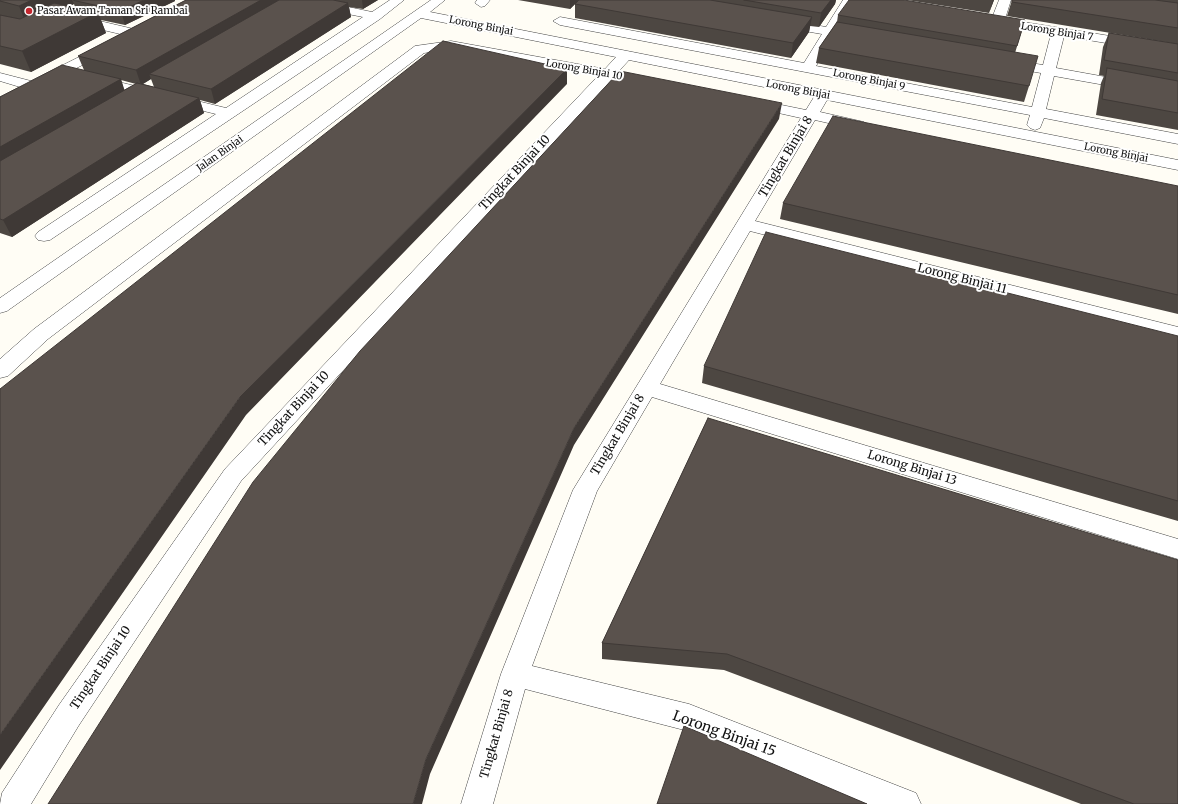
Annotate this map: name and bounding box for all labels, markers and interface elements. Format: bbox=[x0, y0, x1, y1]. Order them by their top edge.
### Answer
place label: Pasar Awam Taman Sri Rambai bbox=[37, 5, 188, 17]
marker: Pasar Awam Taman Sri Rambai bbox=[24, 6, 34, 16]
street label: Lorong Binjai bbox=[448, 14, 514, 38]
street label: Lorong Binjai 7 bbox=[1020, 20, 1094, 44]
street label: Lorong Binjai 10 bbox=[545, 57, 623, 83]
street label: Lorong Binjai 9 bbox=[832, 67, 906, 93]
street label: Lorong Binjai bbox=[765, 78, 831, 102]
street label: Tingkat Binjai 8 bbox=[756, 114, 816, 200]
street label: Tingkat Binjai 10 bbox=[476, 132, 554, 214]
street label: Jalan Binjai bbox=[194, 134, 246, 174]
street label: Lorong Binjai bbox=[1083, 141, 1149, 165]
street label: Lorong Binjai 11 bbox=[916, 261, 1008, 297]
street label: Tingkat Binjai 10 bbox=[255, 368, 333, 450]
street label: Tingkat Binjai 8 bbox=[588, 392, 648, 478]
street label: Lorong Binjai 13 bbox=[866, 448, 958, 488]
street label: Tingkat Binjai 10 bbox=[68, 623, 134, 713]
street label: Tingkat Binjai 8 bbox=[477, 688, 517, 780]
street label: Lorong Binjai 15 bbox=[670, 708, 778, 760]

